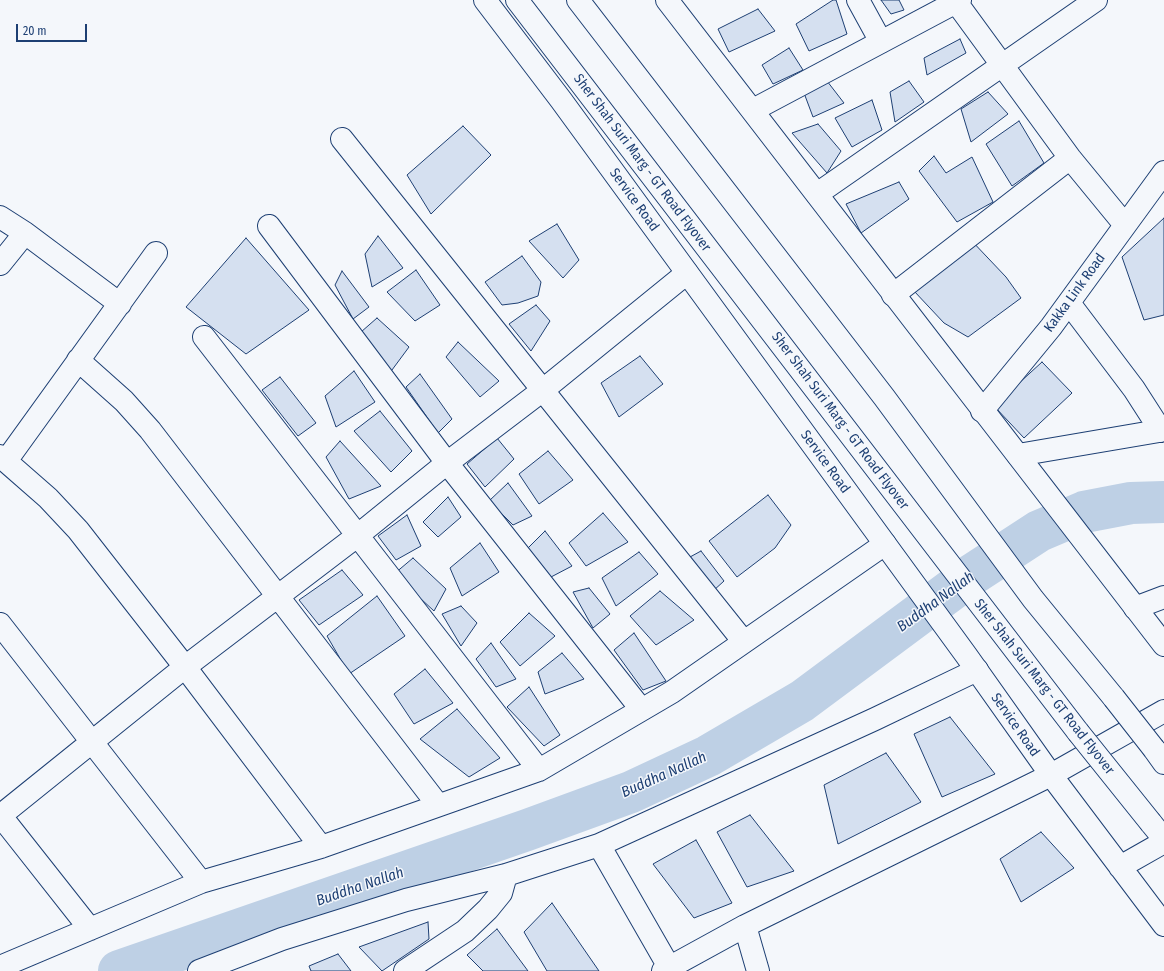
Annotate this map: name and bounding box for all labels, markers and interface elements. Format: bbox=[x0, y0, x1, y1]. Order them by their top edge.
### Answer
scale bar bbox=[18, 16, 89, 42]
text: 20 m bbox=[23, 24, 47, 38]
street label: Sher Shah Suri Marg - GT Road Flyover bbox=[570, 71, 714, 255]
street label: Service Road bbox=[606, 165, 662, 235]
street label: Kakka Link Road bbox=[1041, 250, 1109, 336]
street label: Sher Shah Suri Marg - GT Road Flyover bbox=[768, 329, 912, 513]
street label: Service Road bbox=[797, 427, 853, 497]
water label: Buddha Nallah bbox=[894, 568, 978, 636]
street label: Sher Shah Suri Marg - GT Road Flyover bbox=[970, 596, 1118, 778]
street label: Service Road bbox=[987, 690, 1043, 760]
water label: Buddha Nallah bbox=[619, 748, 709, 802]
water label: Buddha Nallah bbox=[314, 864, 406, 910]

